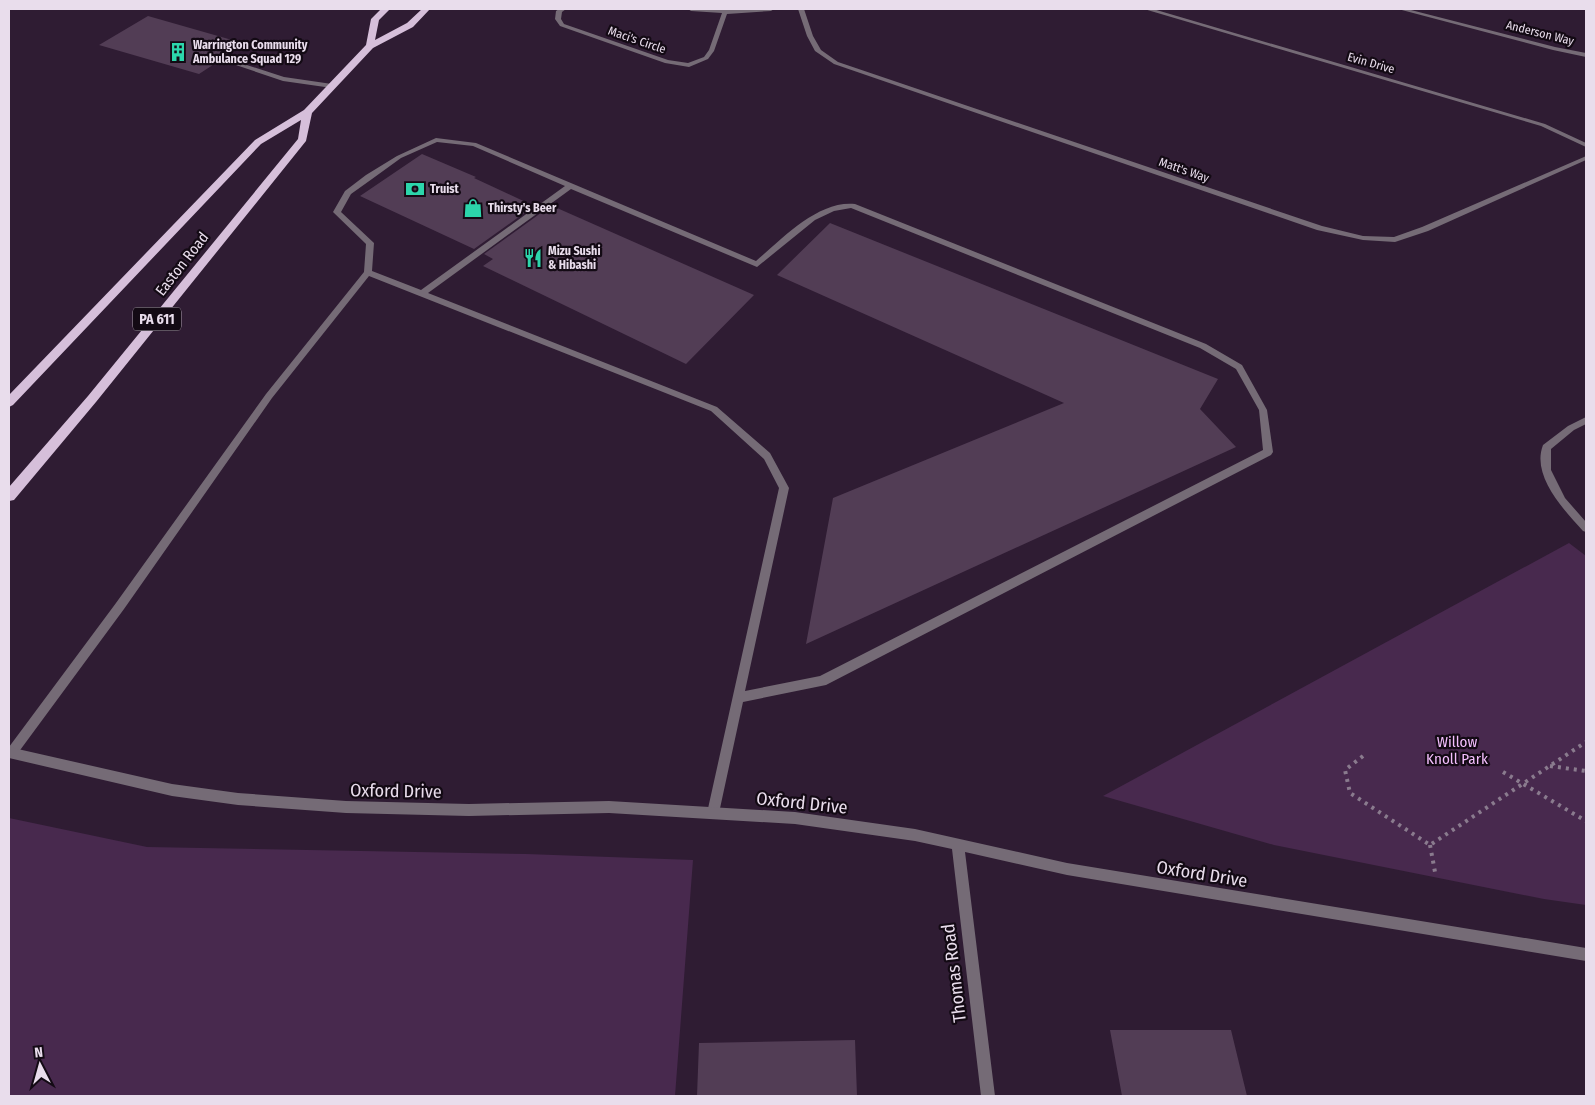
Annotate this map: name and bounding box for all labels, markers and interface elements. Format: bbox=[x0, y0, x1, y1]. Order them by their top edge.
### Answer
street label: Anderson Way bbox=[1505, 18, 1576, 48]
street label: Maci's Circle bbox=[606, 24, 668, 56]
place label: Warrington Community Ambulance Squad 129 bbox=[192, 38, 308, 66]
building icon: Warrington Community Ambulance Squad 129 bbox=[167, 41, 189, 63]
street label: Evin Drive bbox=[1346, 50, 1396, 76]
street label: Matt's Way bbox=[1157, 155, 1211, 185]
bank icon: Truist bbox=[404, 178, 426, 200]
place label: Truist bbox=[430, 182, 460, 196]
shop icon: Thirsty's Beer bbox=[462, 197, 484, 219]
place label: Thirsty's Beer bbox=[488, 201, 557, 215]
street label: Easton Road bbox=[152, 229, 212, 299]
place label: Mizu Sushi & Hibashi bbox=[548, 244, 601, 272]
restaurant icon: Mizu Sushi & Hibashi bbox=[522, 247, 544, 269]
road number: PA 611 bbox=[133, 308, 181, 330]
park label: Willow Knoll Park bbox=[1426, 733, 1488, 768]
street label: Oxford Drive bbox=[350, 779, 442, 803]
street label: Oxford Drive bbox=[755, 787, 849, 819]
street label: Oxford Drive bbox=[1155, 856, 1249, 892]
street label: Thomas Road bbox=[937, 922, 971, 1024]
north arrow bbox=[15, 1040, 65, 1090]
text: N bbox=[34, 1044, 44, 1061]

